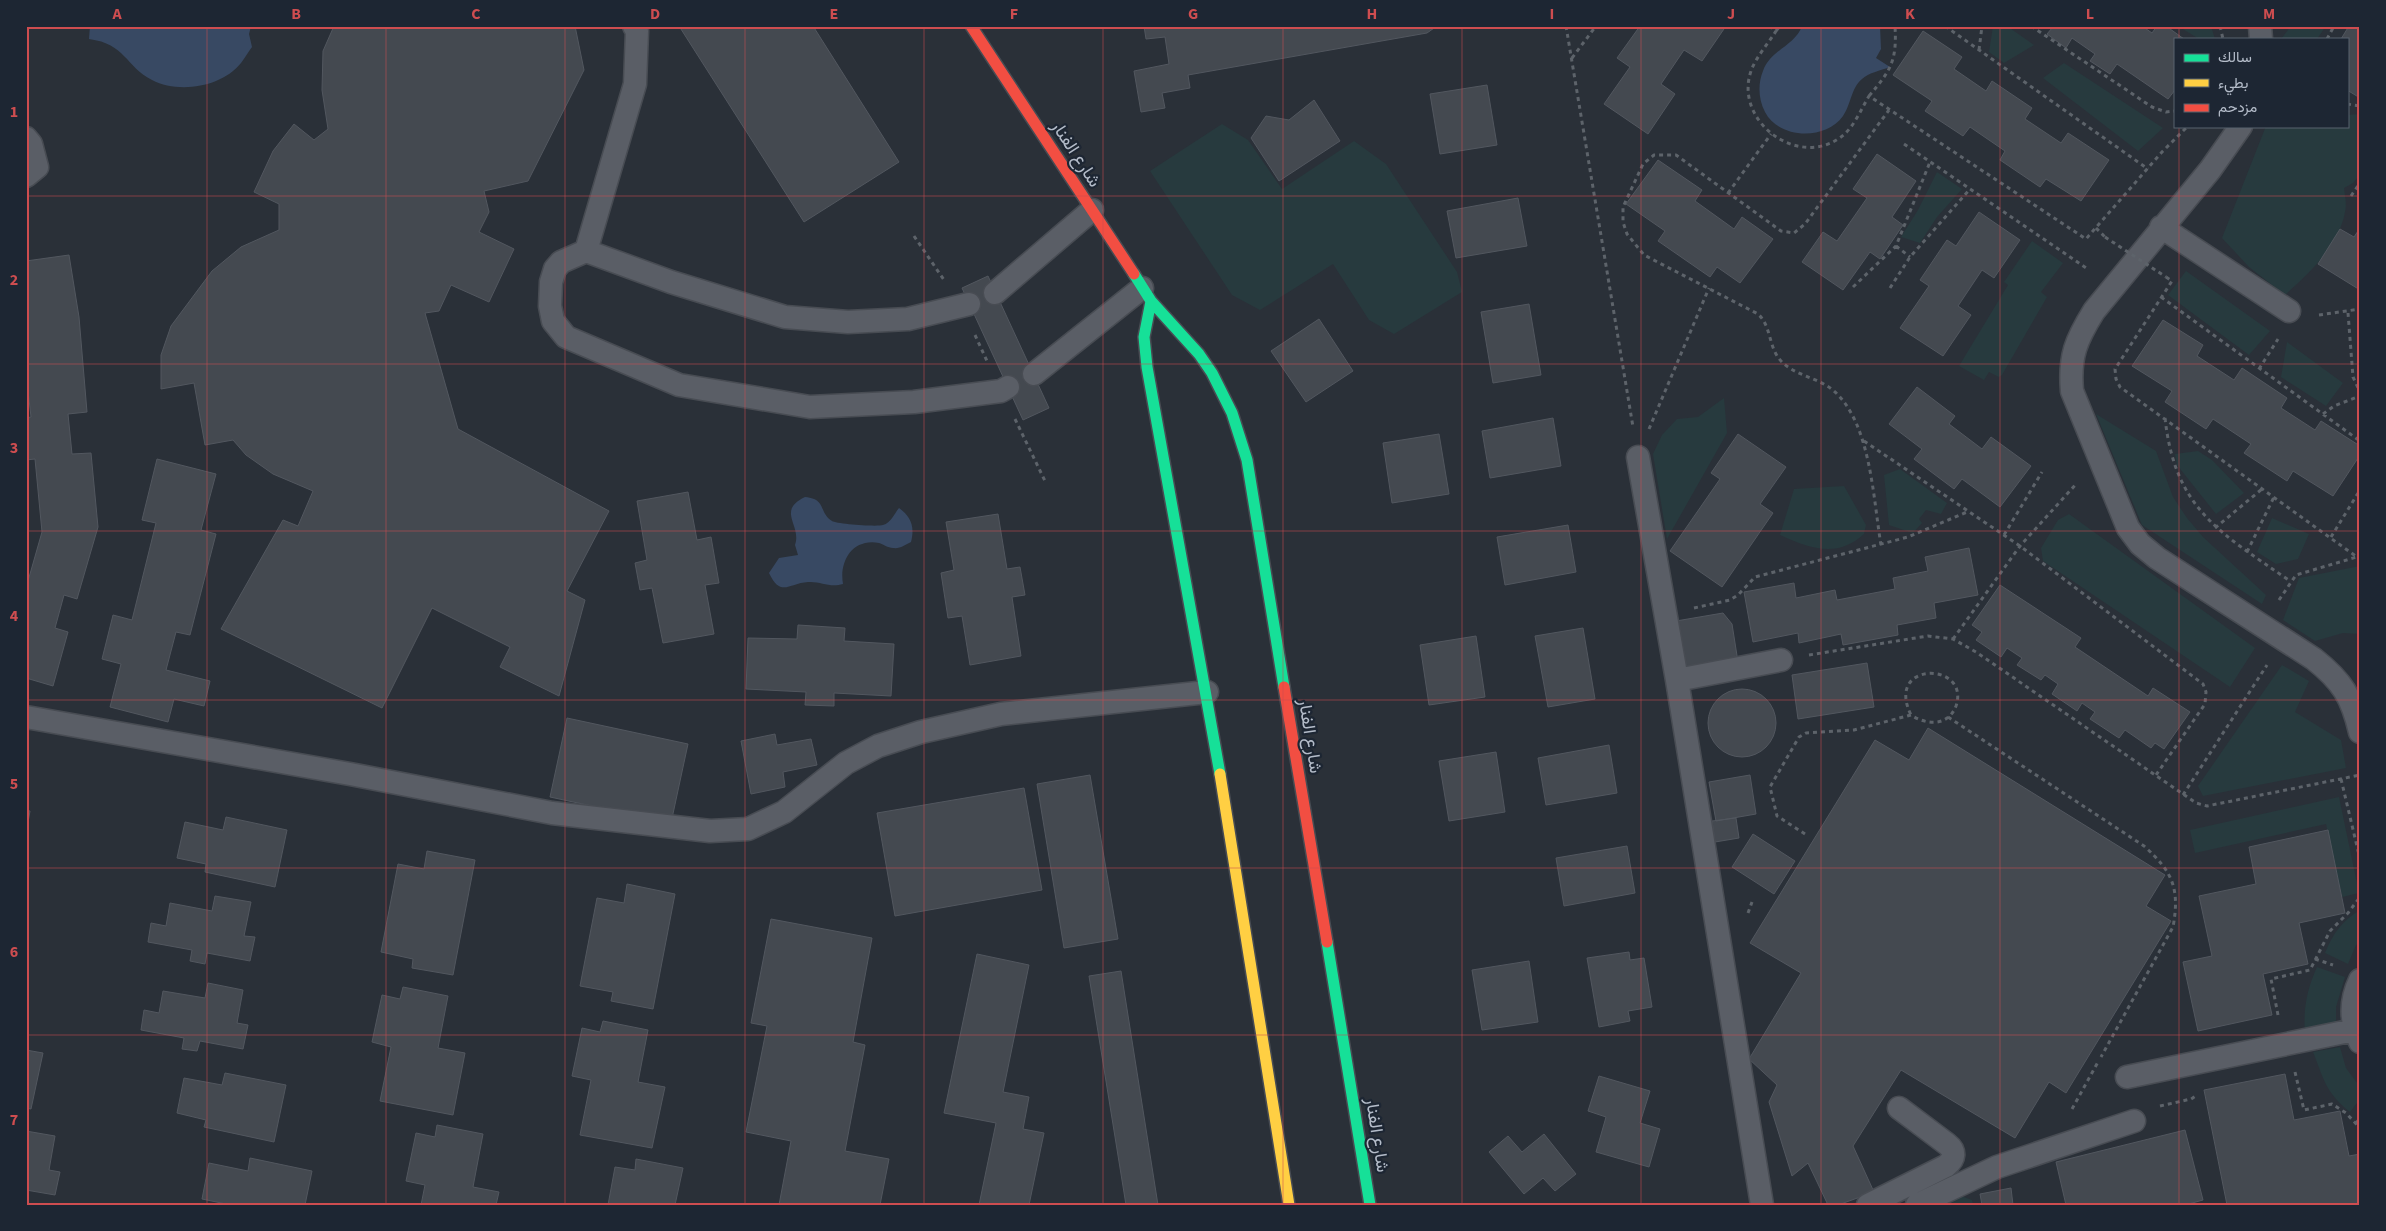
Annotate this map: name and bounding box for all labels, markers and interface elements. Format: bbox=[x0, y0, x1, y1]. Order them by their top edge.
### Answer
text: A bbox=[111, 3, 122, 25]
text: B bbox=[291, 3, 301, 25]
text: C bbox=[471, 3, 481, 25]
text: D bbox=[650, 3, 660, 25]
text: E bbox=[830, 3, 838, 25]
text: F bbox=[1010, 3, 1018, 25]
text: G bbox=[1188, 3, 1198, 25]
text: H bbox=[1367, 3, 1377, 25]
text: I bbox=[1550, 3, 1554, 25]
text: J bbox=[1727, 3, 1735, 25]
text: K bbox=[1905, 3, 1915, 25]
text: L bbox=[2086, 3, 2094, 25]
text: M bbox=[2263, 3, 2275, 25]
legend bbox=[2174, 38, 2348, 128]
text: سالك bbox=[2218, 47, 2252, 68]
text: بطيء bbox=[2218, 73, 2248, 96]
text: مزدحم bbox=[2218, 97, 2257, 118]
text: 1 bbox=[10, 101, 18, 123]
street label: شارع الفنار bbox=[1045, 115, 1107, 192]
text: 2 bbox=[10, 269, 18, 291]
text: 3 bbox=[10, 437, 18, 459]
text: 4 bbox=[10, 605, 19, 627]
street label: شارع الفنار bbox=[1292, 696, 1328, 775]
text: 5 bbox=[10, 773, 18, 795]
text: 6 bbox=[10, 941, 18, 963]
street label: شارع الفنار bbox=[1359, 1095, 1395, 1174]
text: 7 bbox=[10, 1109, 18, 1131]

